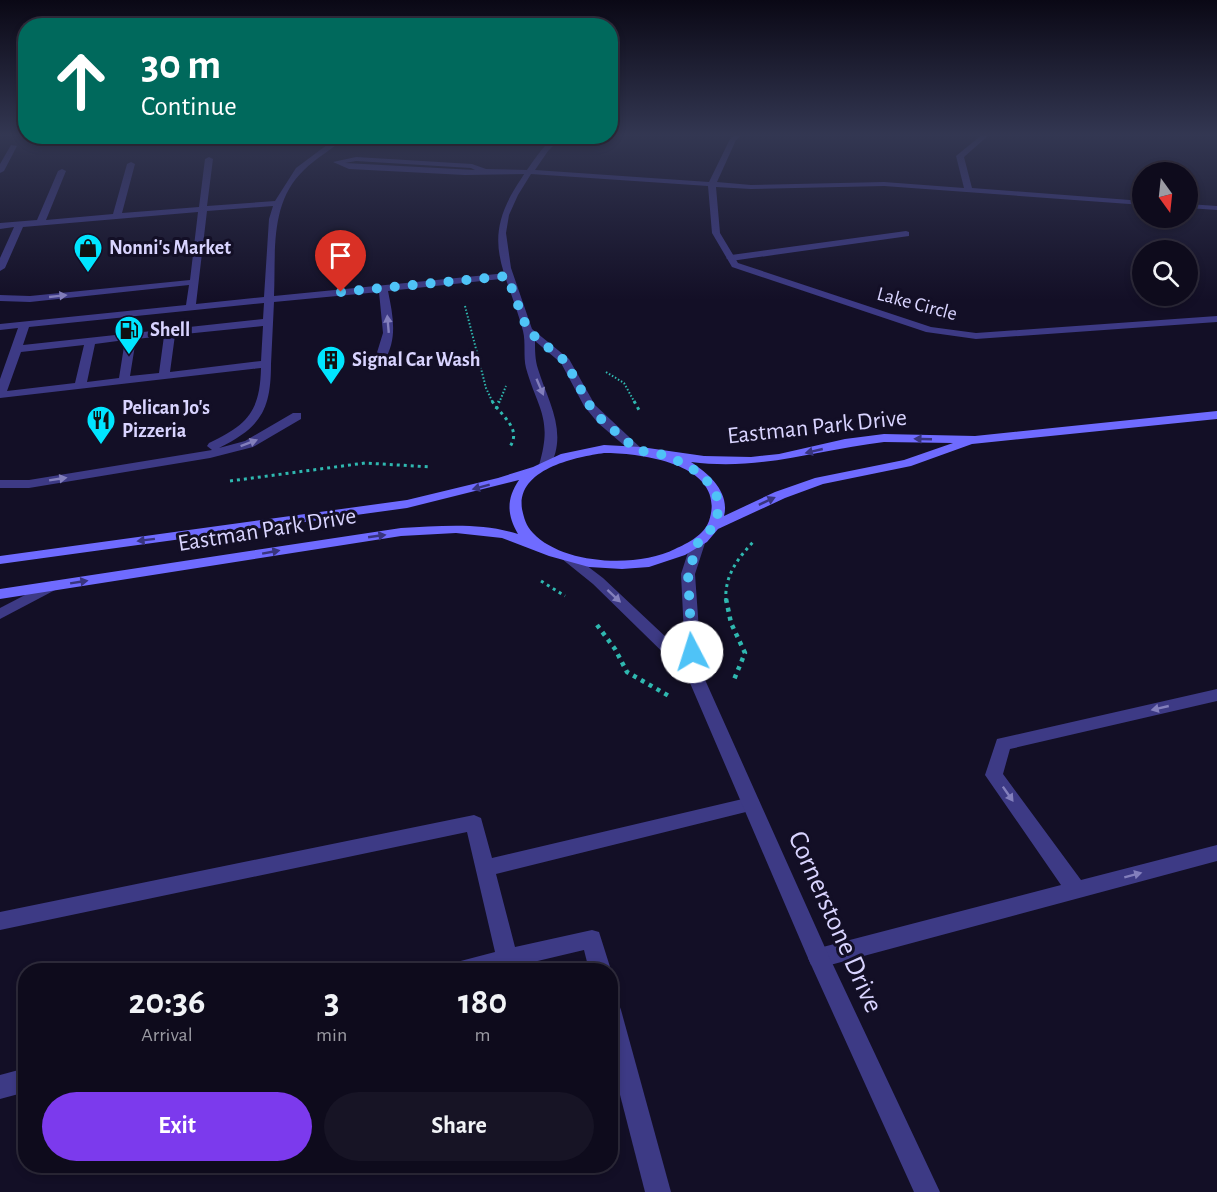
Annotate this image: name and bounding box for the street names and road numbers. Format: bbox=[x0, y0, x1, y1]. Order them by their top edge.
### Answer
street label: Lake Circle bbox=[875, 284, 959, 324]
street label: Eastman Park Drive bbox=[726, 406, 908, 448]
street label: Eastman Park Drive bbox=[176, 504, 358, 556]
street label: Cornerstone Drive bbox=[782, 827, 888, 1017]

